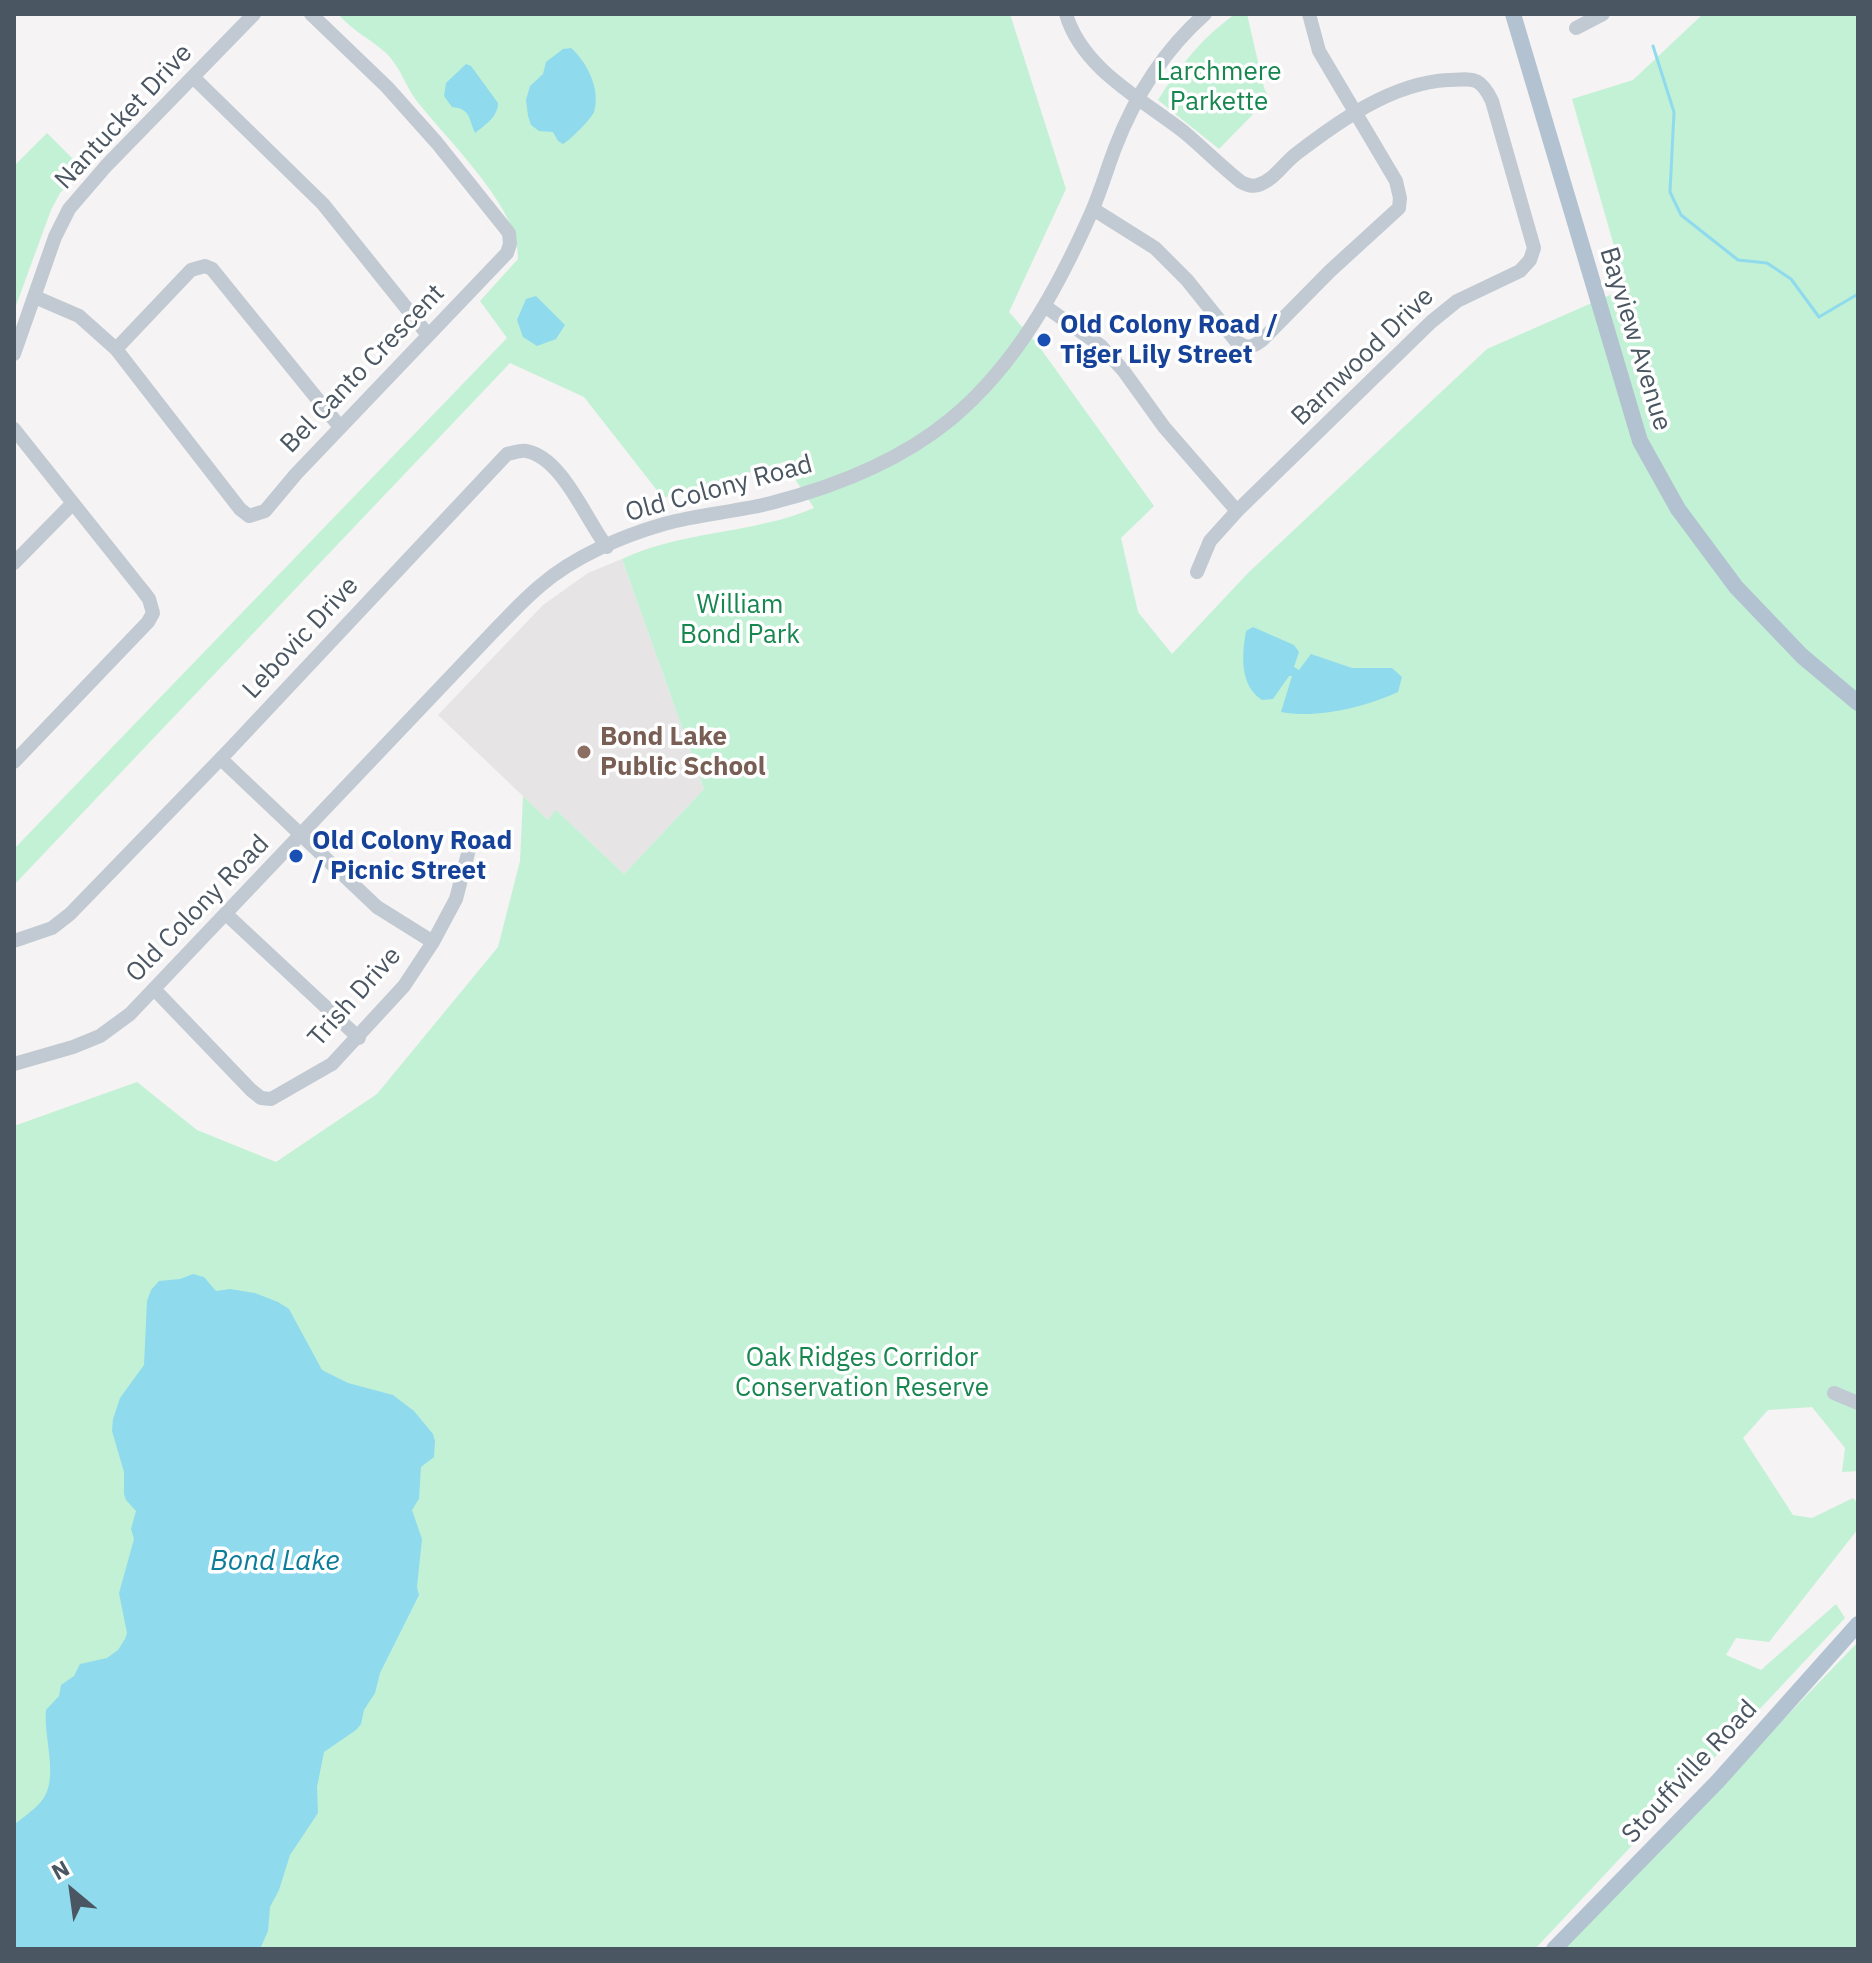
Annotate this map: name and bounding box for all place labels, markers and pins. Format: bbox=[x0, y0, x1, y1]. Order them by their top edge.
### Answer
place label: Old Colony Road / Tiger Lily Street bbox=[1060, 309, 1278, 370]
marker: Old Colony Road / Tiger Lily Street bbox=[1035, 331, 1053, 349]
place label: Bond Lake Public School bbox=[600, 721, 766, 782]
marker: Bond Lake Public School bbox=[575, 743, 593, 761]
place label: Old Colony Road / Picnic Street bbox=[312, 825, 512, 886]
marker: Old Colony Road / Picnic Street bbox=[287, 847, 305, 865]

